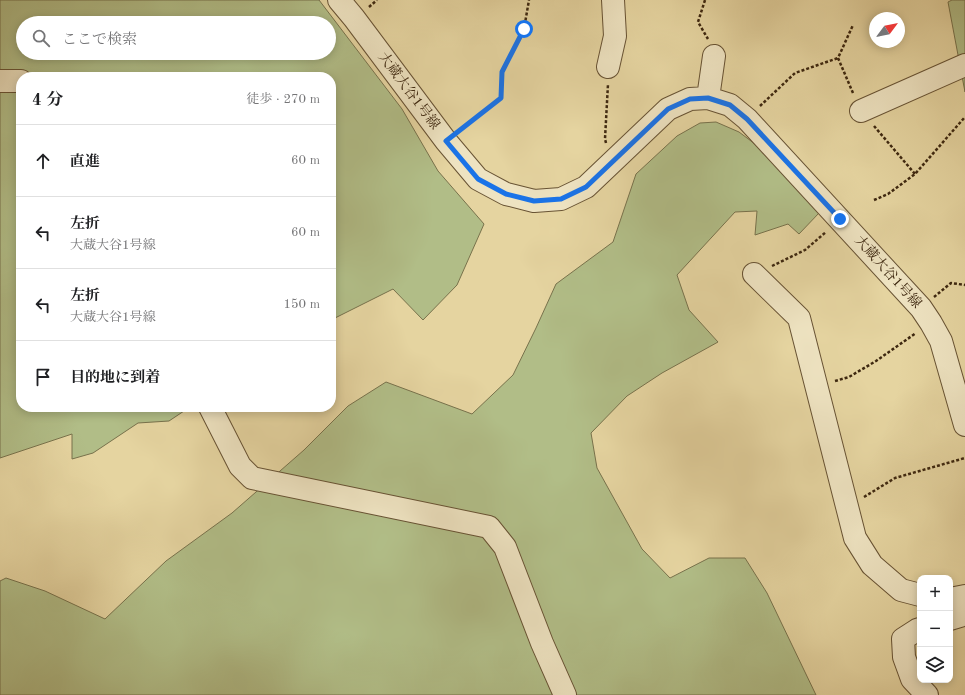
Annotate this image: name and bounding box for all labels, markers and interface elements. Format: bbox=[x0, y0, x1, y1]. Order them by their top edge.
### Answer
north arrow bbox=[869, 12, 905, 48]
search box bbox=[16, 16, 336, 60]
route start bbox=[515, 20, 533, 38]
icon: search bbox=[30, 27, 52, 49]
text: ここで検索 bbox=[62, 33, 137, 48]
street label: 大蔵大谷1号線 bbox=[376, 49, 443, 132]
text: 4 分 bbox=[32, 92, 64, 109]
text: 徒歩 · 270 m bbox=[246, 93, 320, 106]
icon: ahead bbox=[32, 150, 54, 172]
text: 60 m bbox=[291, 154, 320, 167]
text: 直進 bbox=[70, 155, 100, 170]
route end bbox=[831, 210, 849, 228]
text: 左折 bbox=[70, 217, 100, 232]
icon: left bbox=[32, 222, 54, 244]
text: 60 m bbox=[291, 226, 320, 239]
street label: 大蔵大谷1号線 bbox=[852, 232, 925, 311]
text: 大蔵大谷1号線 bbox=[70, 239, 156, 252]
text: 左折 bbox=[70, 289, 100, 304]
icon: left bbox=[32, 294, 54, 316]
text: 150 m bbox=[283, 298, 320, 311]
text: 大蔵大谷1号線 bbox=[70, 311, 156, 324]
icon: arrive bbox=[32, 366, 54, 388]
text: 目的地に到着 bbox=[70, 371, 160, 386]
map controls bbox=[917, 575, 953, 683]
button: + bbox=[917, 575, 953, 611]
button: − bbox=[917, 611, 953, 647]
button: layers bbox=[917, 647, 953, 683]

